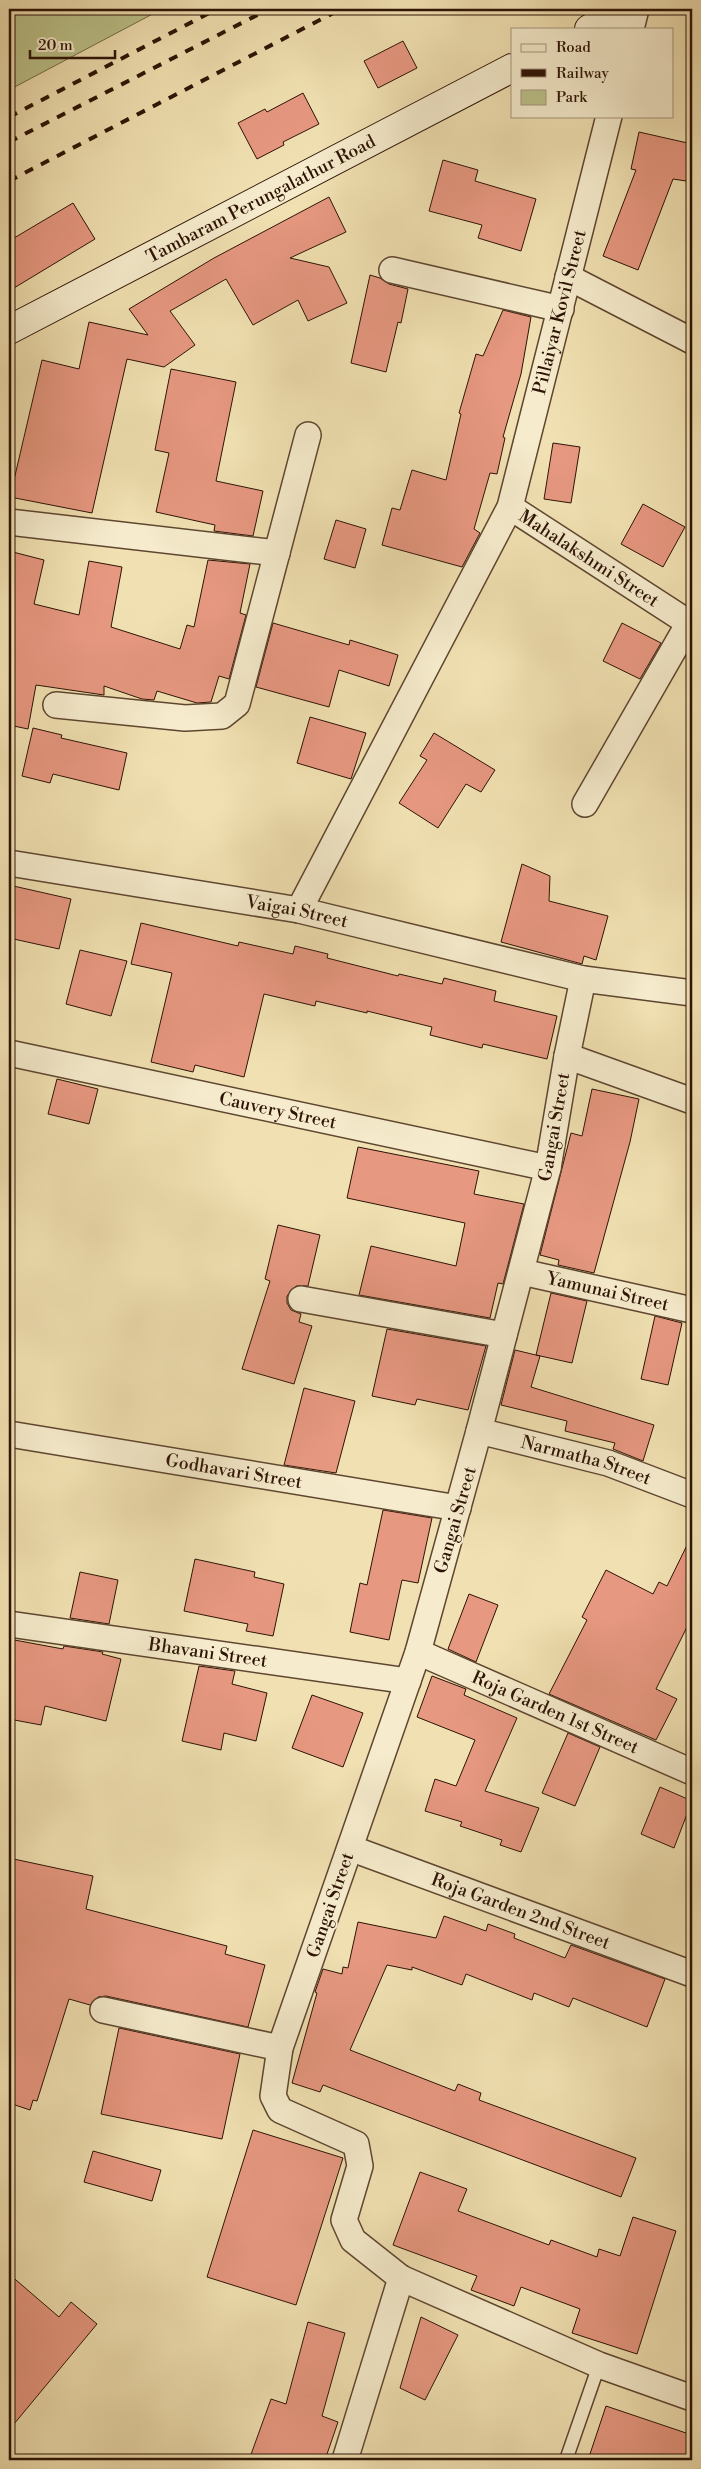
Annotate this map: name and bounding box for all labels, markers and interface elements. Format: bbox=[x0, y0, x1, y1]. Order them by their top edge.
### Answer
scale bar bbox=[30, 28, 115, 60]
legend bbox=[511, 28, 674, 118]
text: 20 m bbox=[38, 36, 73, 55]
text: Road bbox=[556, 38, 591, 57]
text: Railway bbox=[556, 64, 610, 83]
text: Park bbox=[556, 88, 588, 107]
street label: Tambaram Perungalathur Road bbox=[142, 130, 380, 268]
street label: Pillaiyar Kovil Street bbox=[528, 227, 592, 397]
street label: Mahalakshmi Street bbox=[514, 505, 664, 613]
street label: Vaigai Street bbox=[243, 890, 351, 934]
street label: Gangai Street bbox=[534, 1070, 575, 1183]
street label: Cauvery Street bbox=[217, 1087, 339, 1135]
street label: Yamunai Street bbox=[544, 1267, 672, 1317]
street label: Narmatha Street bbox=[519, 1431, 655, 1491]
street label: Godhavari Street bbox=[164, 1449, 304, 1494]
street label: Gangai Street bbox=[429, 1463, 482, 1576]
street label: Bhavani Street bbox=[146, 1633, 269, 1673]
street label: Roja Garden 1st Street bbox=[468, 1666, 643, 1759]
street label: Gangai Street bbox=[302, 1849, 359, 1961]
street label: Roja Garden 2nd Street bbox=[428, 1868, 614, 1955]

